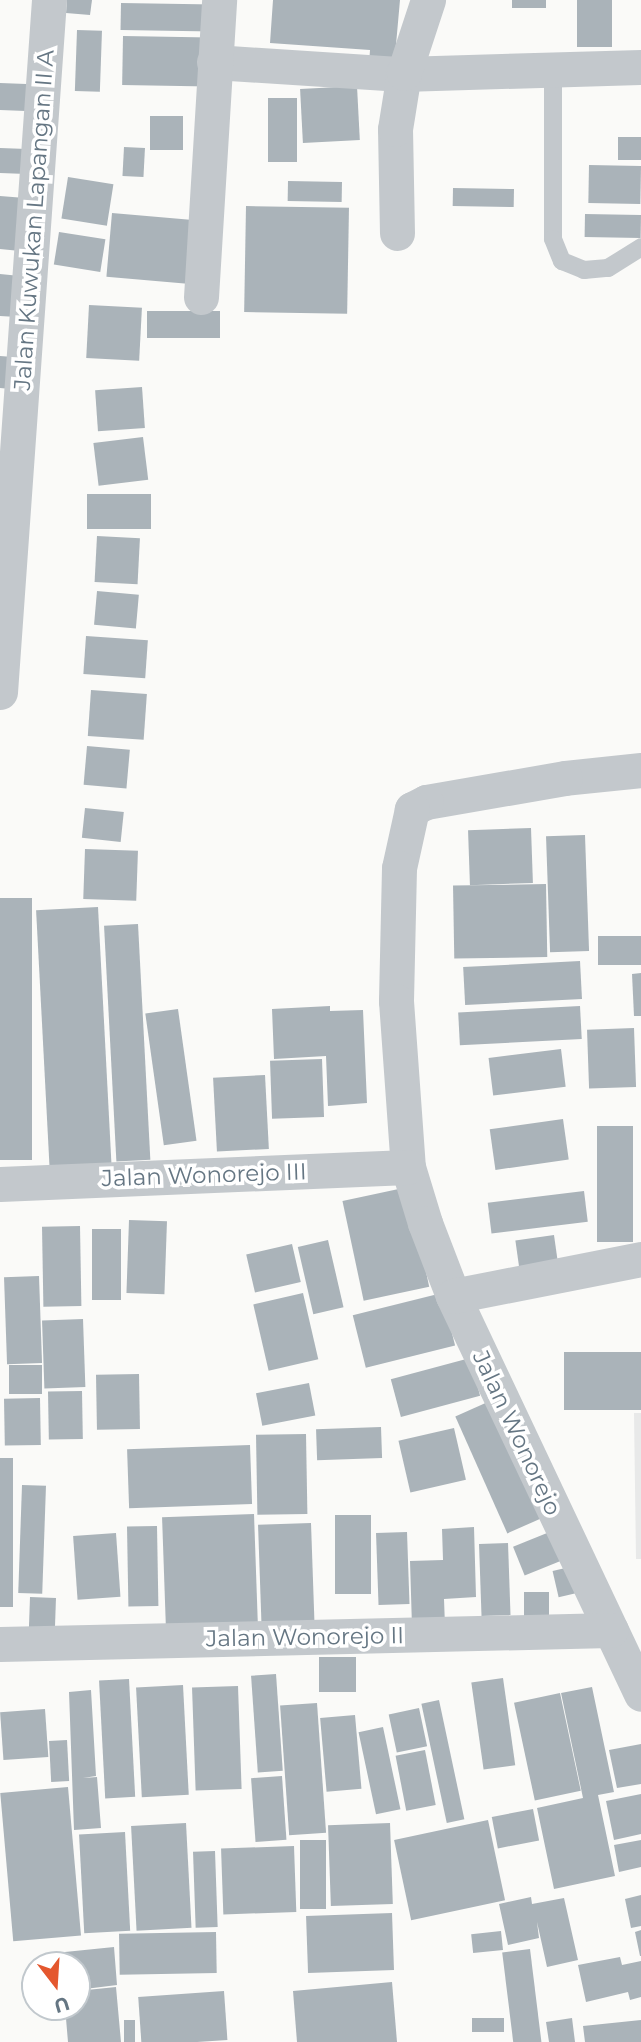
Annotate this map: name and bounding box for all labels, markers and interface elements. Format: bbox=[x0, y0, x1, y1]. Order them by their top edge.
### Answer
street label: Jalan Kuwukan Lapangan II A bbox=[8, 49, 60, 391]
street label: Jalan Wonorejo III bbox=[101, 1158, 307, 1192]
street label: Jalan Wonorejo bbox=[467, 1346, 567, 1520]
street label: Jalan Wonorejo II bbox=[206, 1621, 404, 1653]
north arrow bbox=[21, 1951, 91, 2021]
text: U bbox=[51, 1991, 72, 2018]

